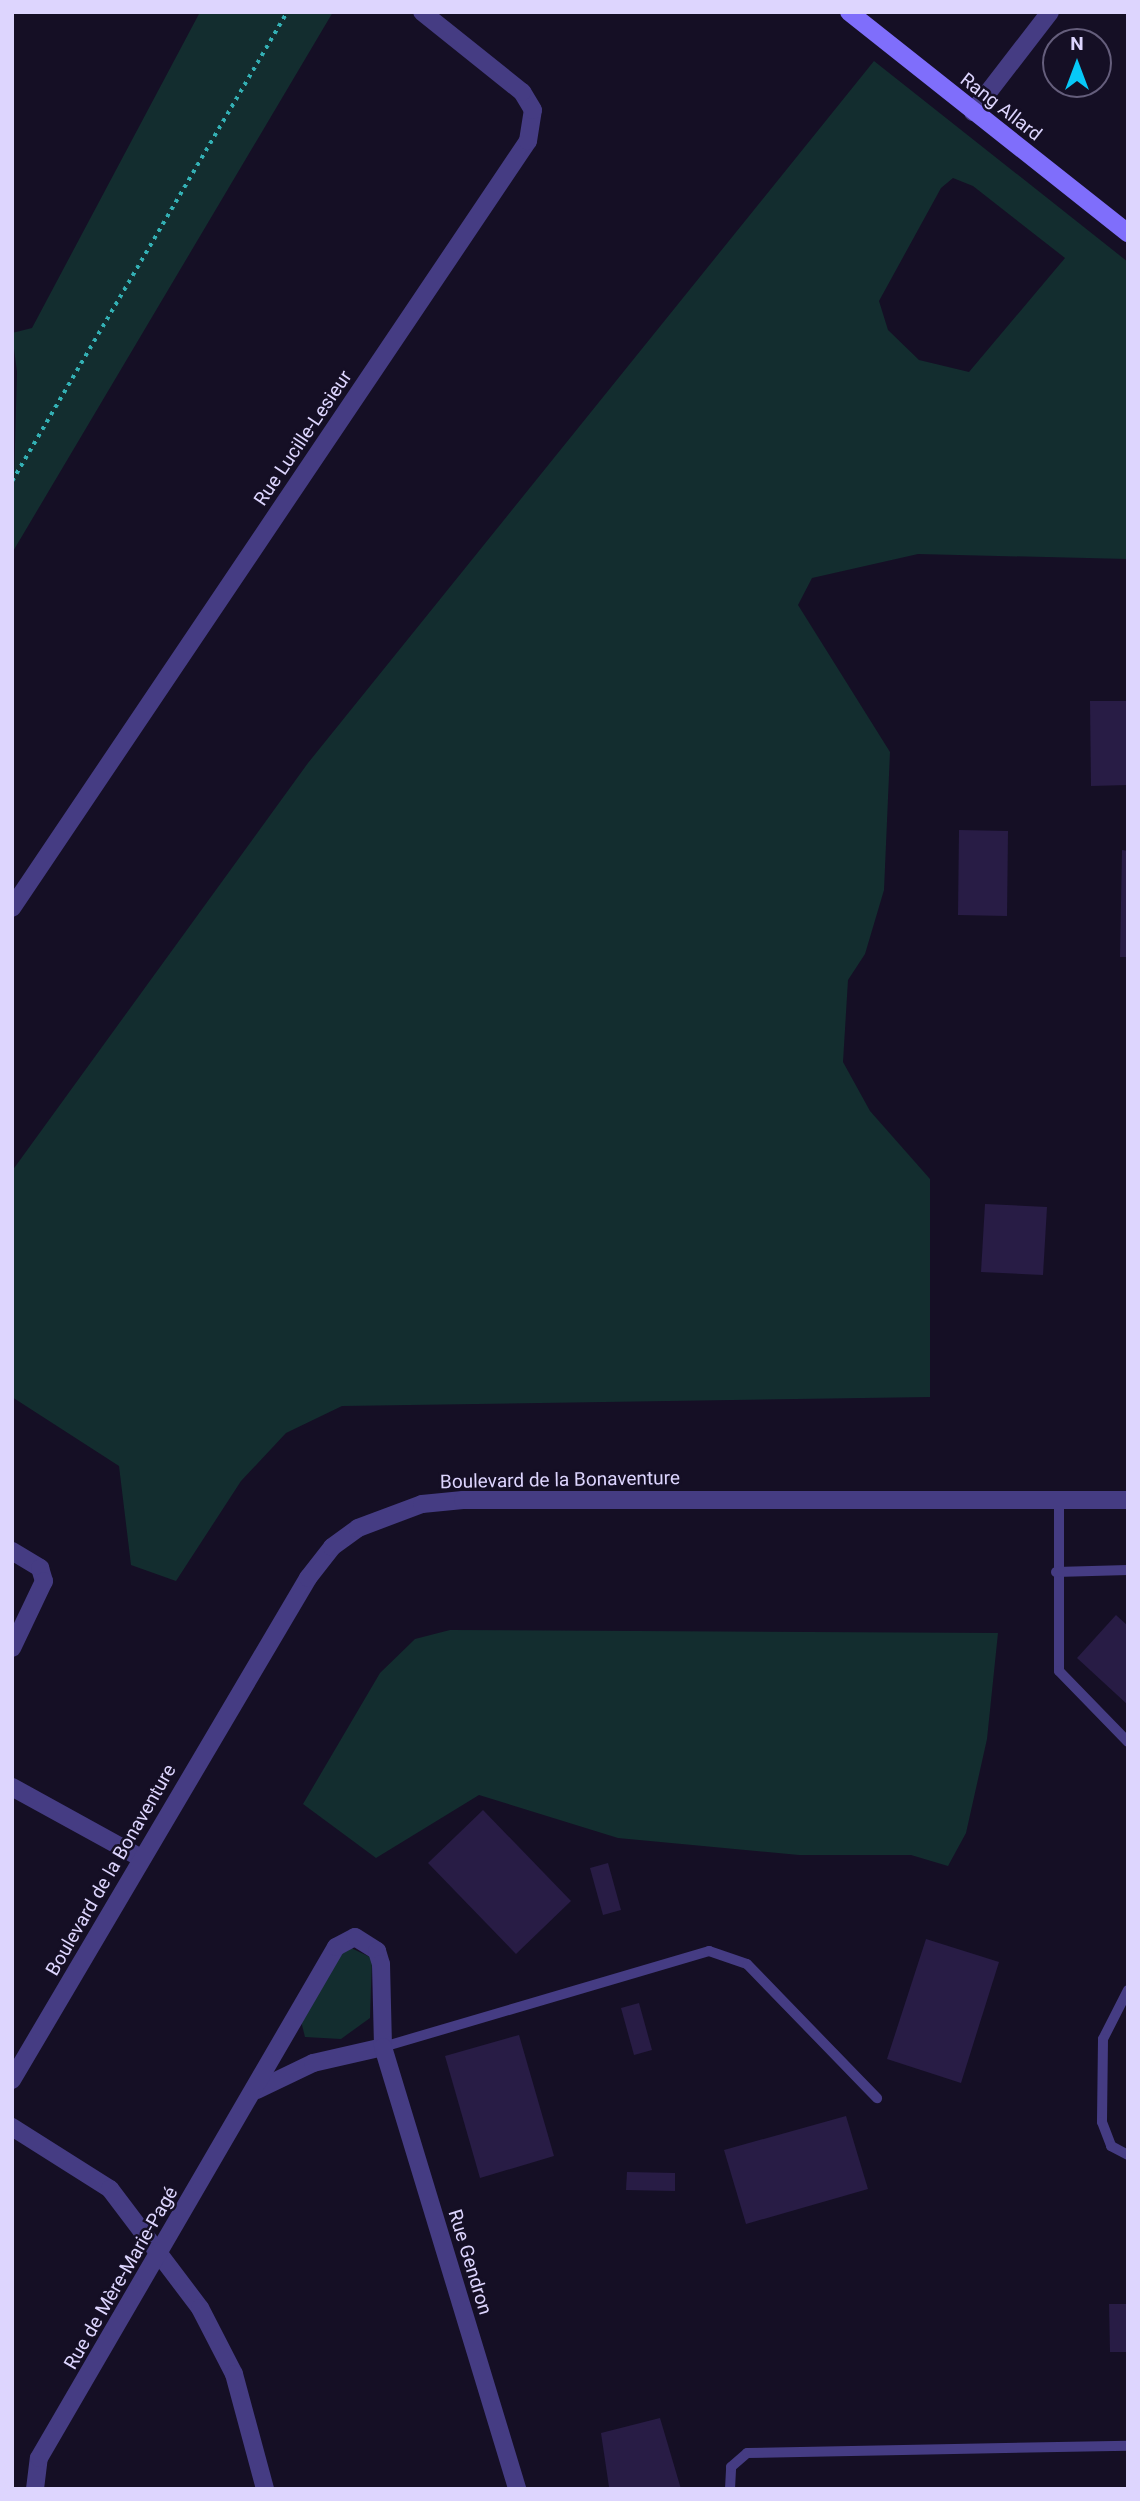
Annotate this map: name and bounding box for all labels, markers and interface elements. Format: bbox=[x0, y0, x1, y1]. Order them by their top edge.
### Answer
north arrow bbox=[1042, 28, 1112, 98]
text: N bbox=[1070, 32, 1084, 55]
street label: Rang Allard bbox=[956, 68, 1046, 146]
street label: Rue Lucille-Lesieur bbox=[249, 366, 357, 510]
street label: Boulevard de la Bonaventure bbox=[440, 1467, 680, 1493]
street label: Boulevard de la Bonaventure bbox=[41, 1760, 181, 1980]
street label: Rue de Mère-Marie-Pagé bbox=[59, 2183, 183, 2373]
street label: Rue Gendron bbox=[443, 2207, 497, 2317]

